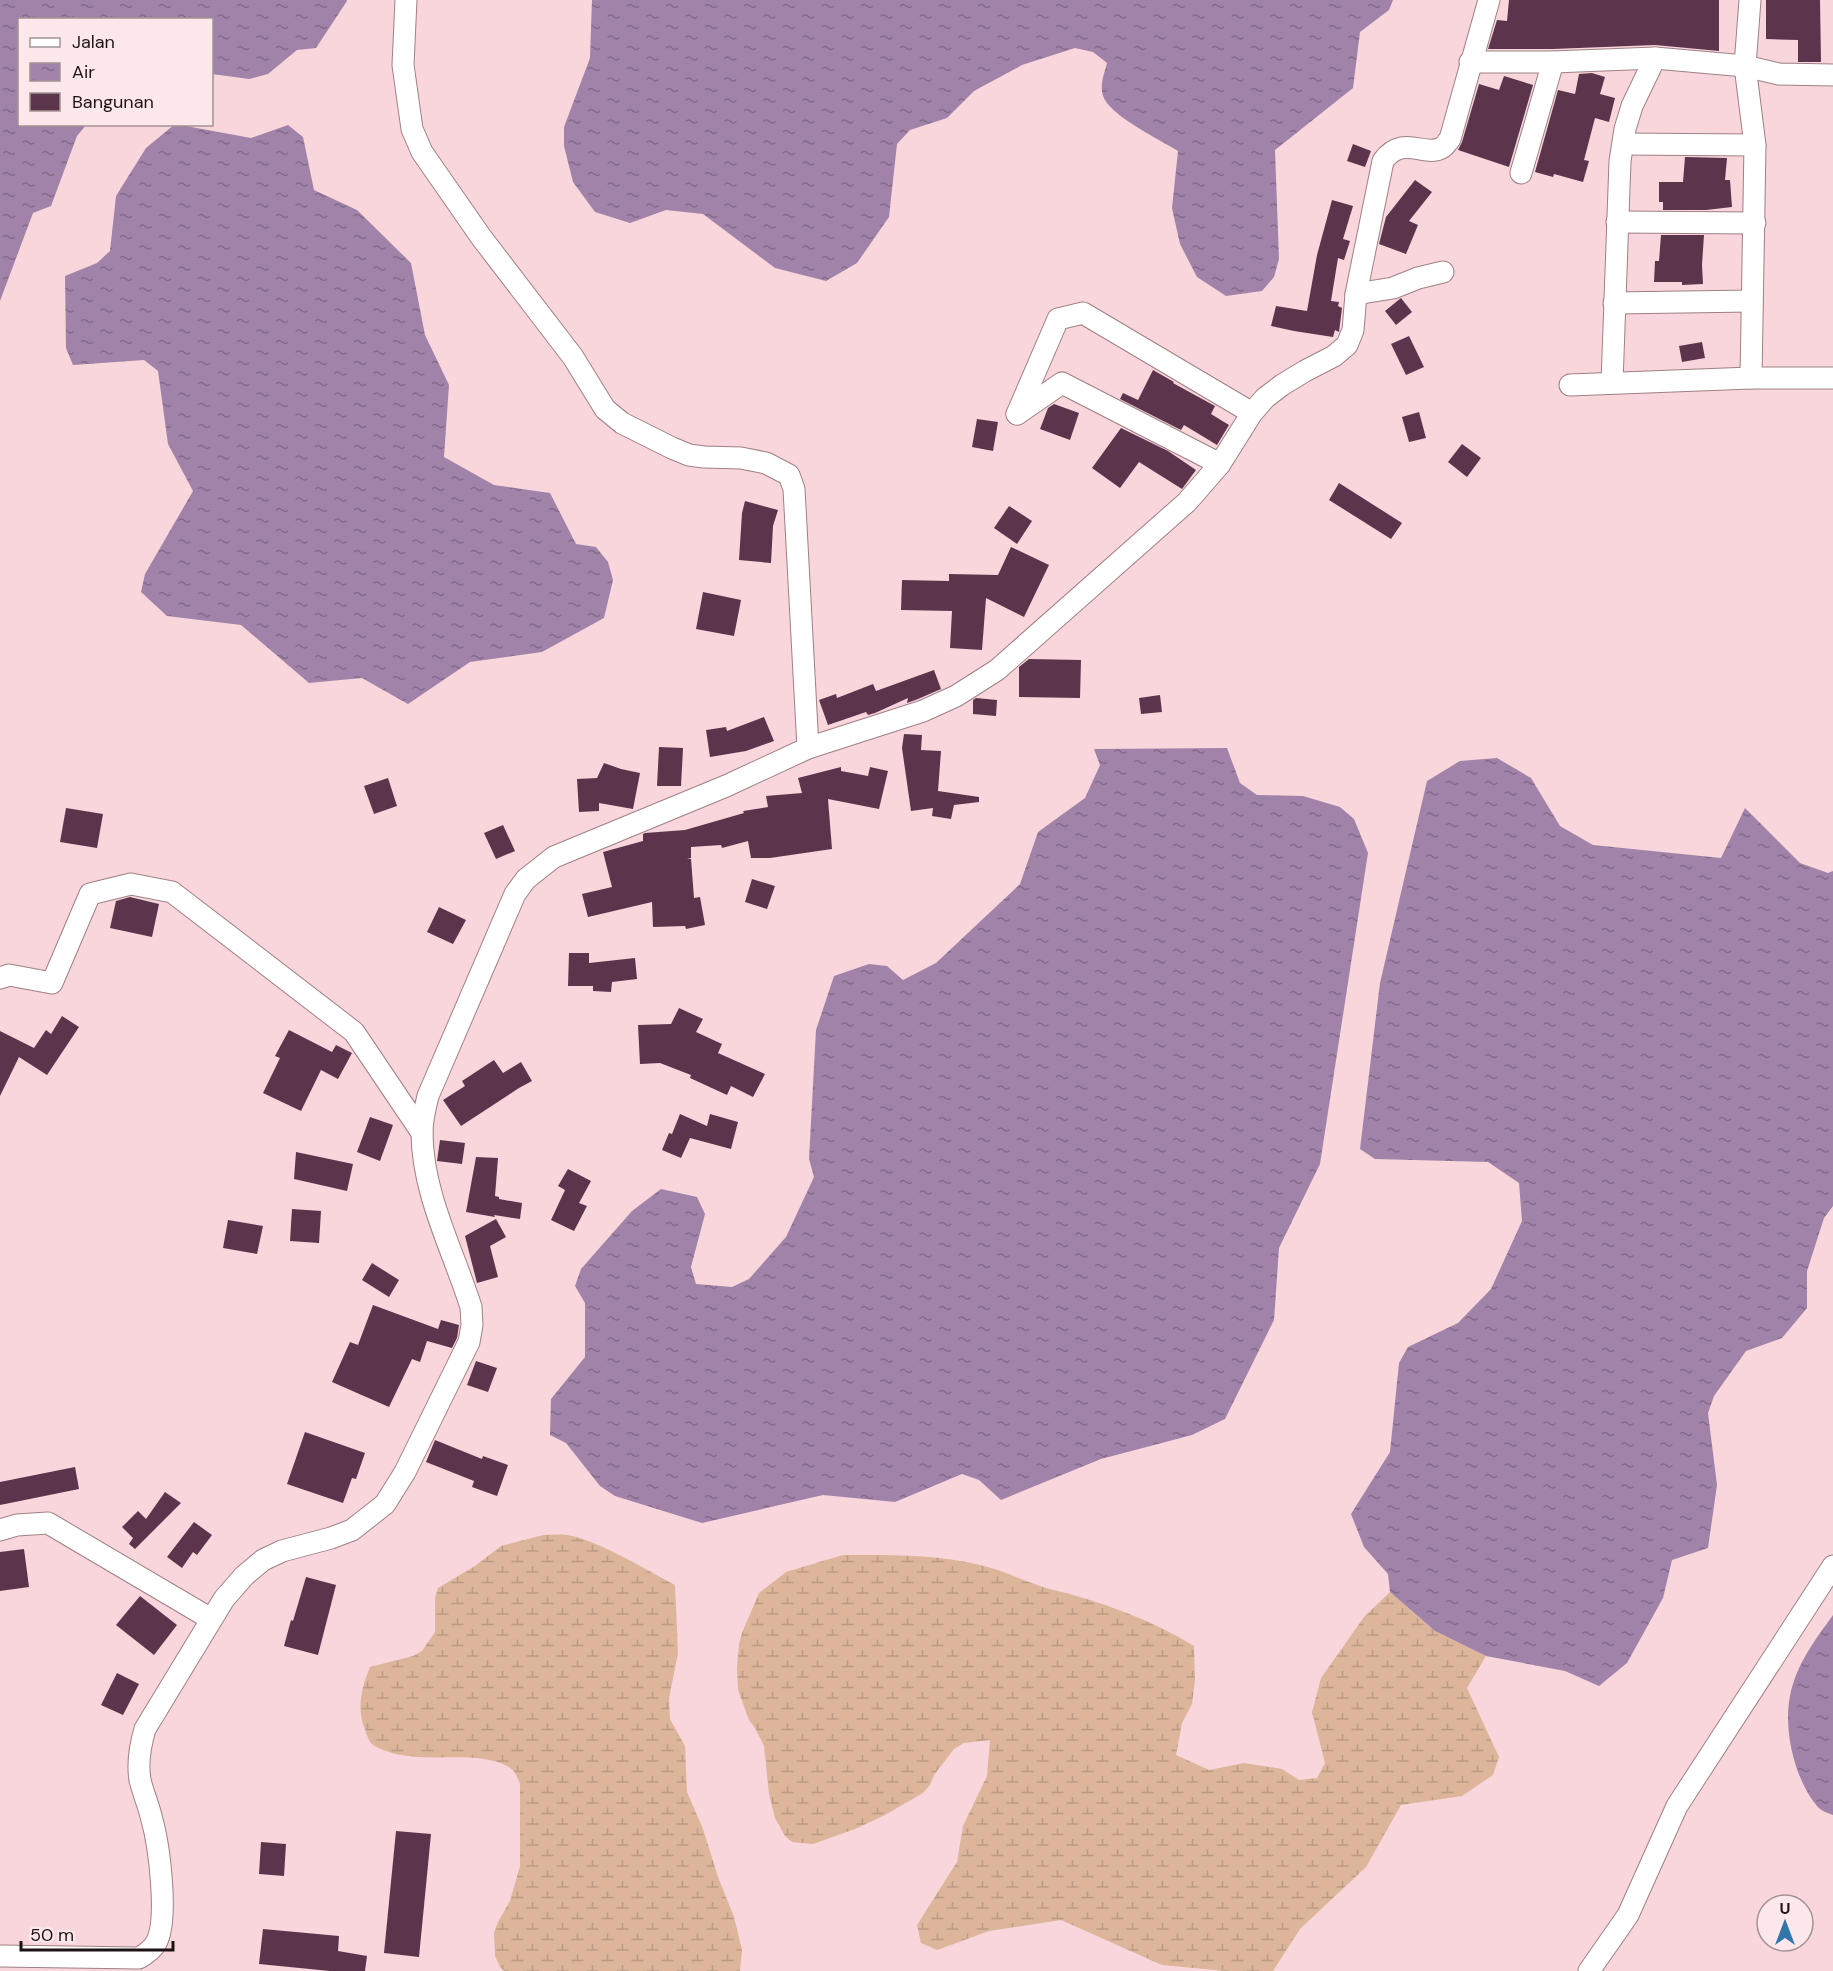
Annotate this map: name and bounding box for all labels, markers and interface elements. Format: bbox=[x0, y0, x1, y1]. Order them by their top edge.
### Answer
legend bbox=[18, 18, 213, 126]
text: Jalan bbox=[72, 30, 115, 54]
text: Air bbox=[72, 60, 95, 84]
text: Bangunan bbox=[72, 90, 154, 114]
north arrow bbox=[1755, 1893, 1815, 1953]
text: U bbox=[1780, 1898, 1790, 1919]
scale bar bbox=[21, 1914, 172, 1952]
text: 50 m bbox=[30, 1923, 74, 1947]

